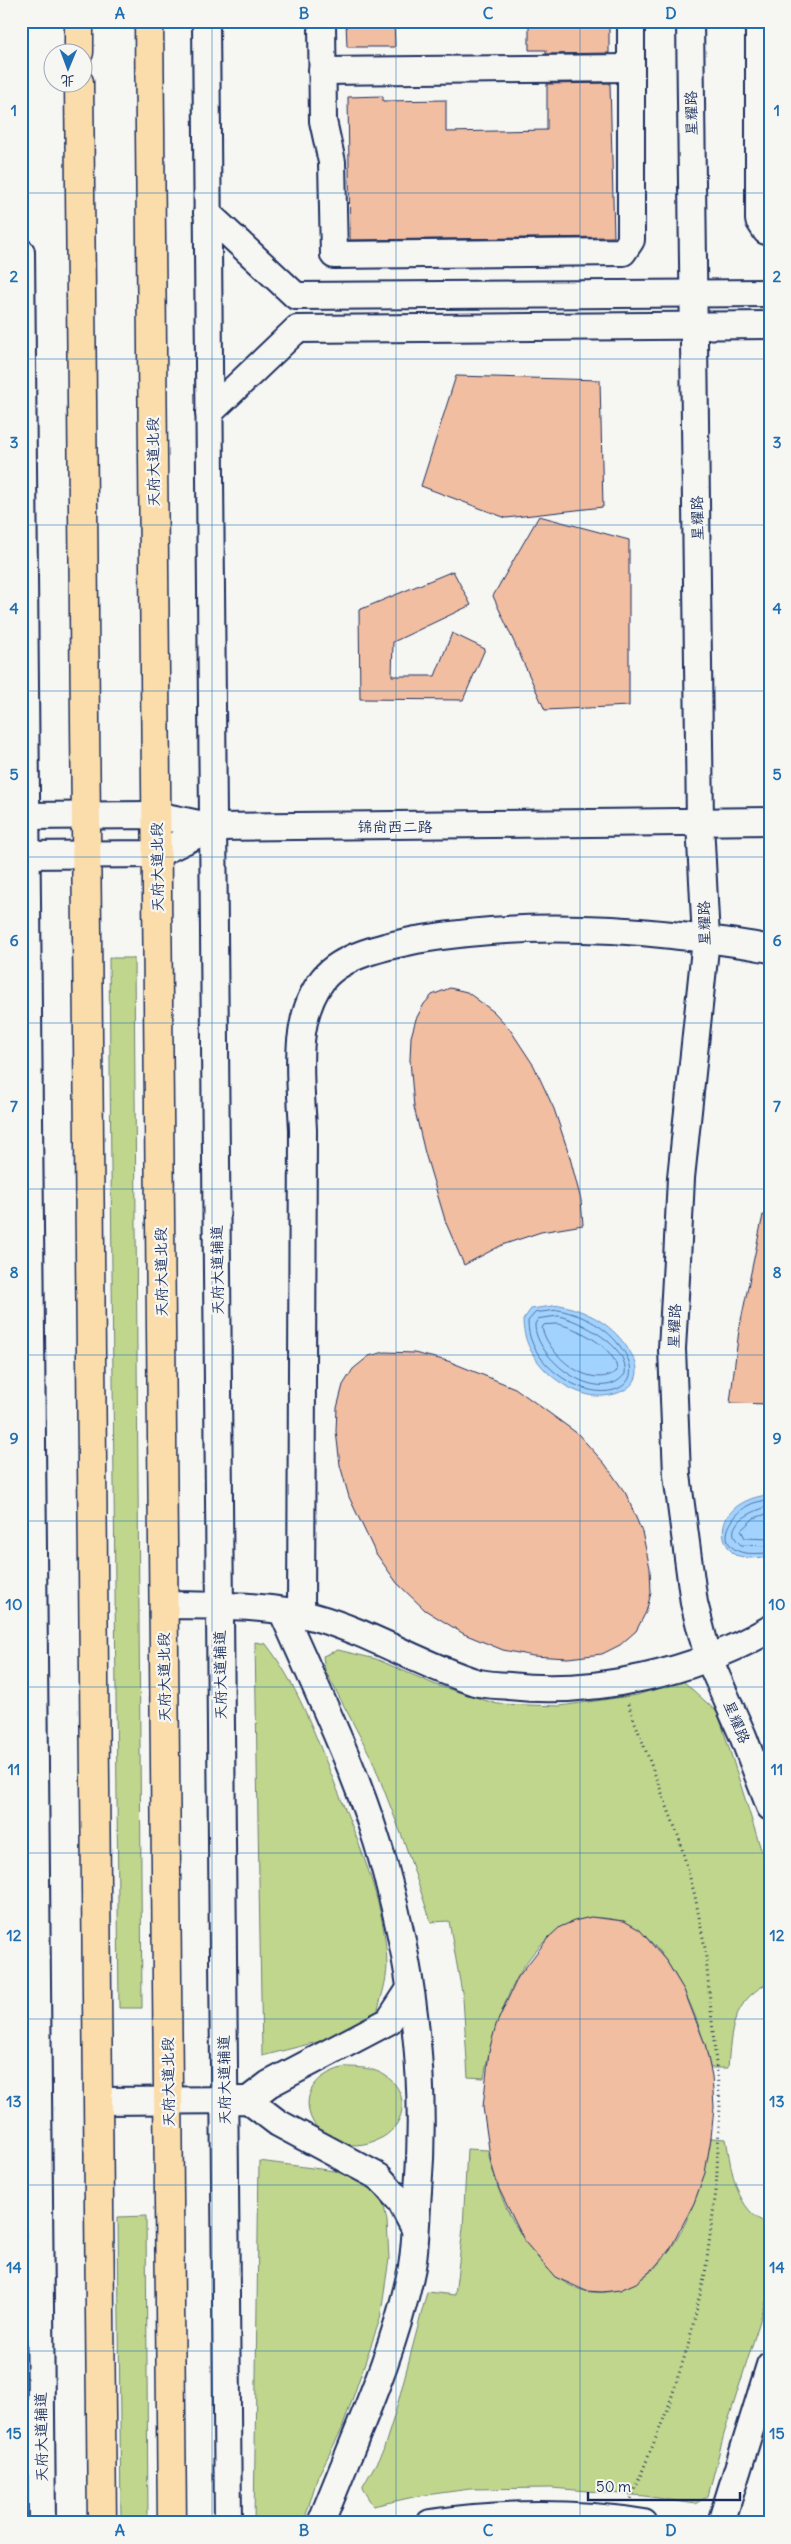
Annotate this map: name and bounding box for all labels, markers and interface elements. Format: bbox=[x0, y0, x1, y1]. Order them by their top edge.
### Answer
text: A bbox=[115, 3, 125, 23]
text: B bbox=[299, 3, 310, 23]
text: C bbox=[483, 3, 494, 23]
text: D bbox=[665, 3, 677, 23]
north arrow bbox=[42, 42, 92, 92]
text: 北 bbox=[61, 72, 75, 90]
street label: 星耀路 bbox=[681, 90, 701, 136]
text: 1 bbox=[11, 100, 17, 120]
text: 1 bbox=[774, 100, 780, 120]
text: 2 bbox=[10, 266, 19, 286]
text: 2 bbox=[773, 266, 782, 286]
street label: 天府大道北段 bbox=[143, 417, 163, 507]
text: 3 bbox=[9, 432, 19, 452]
text: 3 bbox=[772, 432, 782, 452]
street label: 星耀路 bbox=[687, 495, 707, 541]
text: 4 bbox=[9, 598, 19, 618]
text: 4 bbox=[772, 598, 782, 618]
text: 5 bbox=[9, 764, 19, 784]
text: 5 bbox=[772, 764, 782, 784]
street label: 锦尚西二路 bbox=[357, 817, 433, 836]
street label: 天府大道北段 bbox=[147, 822, 167, 912]
street label: 星耀路 bbox=[694, 900, 714, 946]
text: 6 bbox=[9, 930, 19, 950]
text: 6 bbox=[772, 930, 782, 950]
text: 7 bbox=[10, 1096, 18, 1116]
text: 7 bbox=[773, 1096, 781, 1116]
street label: 天府大道辅道 bbox=[207, 1225, 227, 1315]
street label: 天府大道北段 bbox=[151, 1227, 171, 1317]
text: 8 bbox=[9, 1262, 19, 1282]
text: 8 bbox=[772, 1262, 782, 1282]
street label: 星耀路 bbox=[664, 1303, 684, 1349]
text: 9 bbox=[9, 1428, 19, 1448]
text: 9 bbox=[772, 1428, 782, 1448]
text: 10 bbox=[6, 1594, 22, 1614]
text: 10 bbox=[769, 1594, 785, 1614]
street label: 天府大道辅道 bbox=[210, 1630, 230, 1720]
street label: 天府大道北段 bbox=[154, 1632, 174, 1722]
street label: 星耀路 bbox=[719, 1698, 755, 1746]
text: 11 bbox=[8, 1759, 20, 1779]
text: 11 bbox=[771, 1759, 783, 1779]
text: 12 bbox=[6, 1925, 22, 1945]
text: 12 bbox=[769, 1925, 785, 1945]
street label: 天府大道辅道 bbox=[214, 2035, 234, 2125]
street label: 天府大道北段 bbox=[158, 2037, 178, 2127]
text: 13 bbox=[6, 2091, 22, 2111]
text: 13 bbox=[769, 2091, 785, 2111]
text: 14 bbox=[6, 2257, 22, 2277]
text: 14 bbox=[769, 2257, 785, 2277]
street label: 天府大道辅道 bbox=[31, 2392, 51, 2482]
text: 15 bbox=[6, 2423, 22, 2443]
text: 15 bbox=[769, 2423, 785, 2443]
scale bar bbox=[588, 2469, 741, 2501]
text: 50 m bbox=[596, 2477, 631, 2496]
text: A bbox=[115, 2520, 125, 2540]
text: B bbox=[299, 2520, 310, 2540]
text: C bbox=[483, 2520, 494, 2540]
text: D bbox=[665, 2520, 677, 2540]

